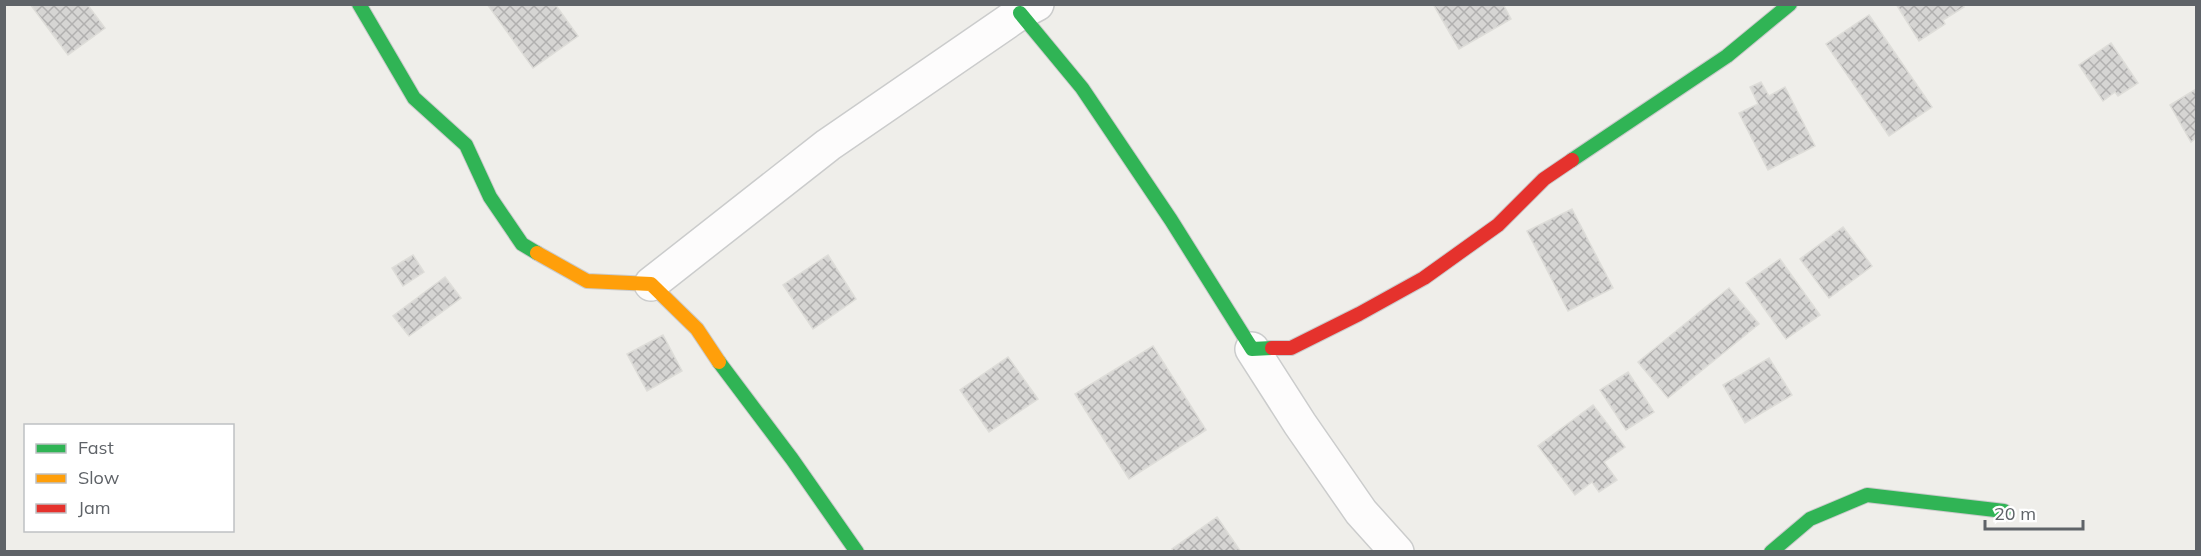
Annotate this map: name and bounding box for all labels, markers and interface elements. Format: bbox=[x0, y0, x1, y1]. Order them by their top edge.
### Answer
legend bbox=[24, 424, 234, 532]
text: Fast bbox=[78, 436, 114, 459]
text: Slow bbox=[78, 466, 120, 489]
scale bar bbox=[1985, 493, 2082, 531]
text: Jam bbox=[78, 496, 111, 519]
text: 20 m bbox=[1994, 502, 2036, 525]

